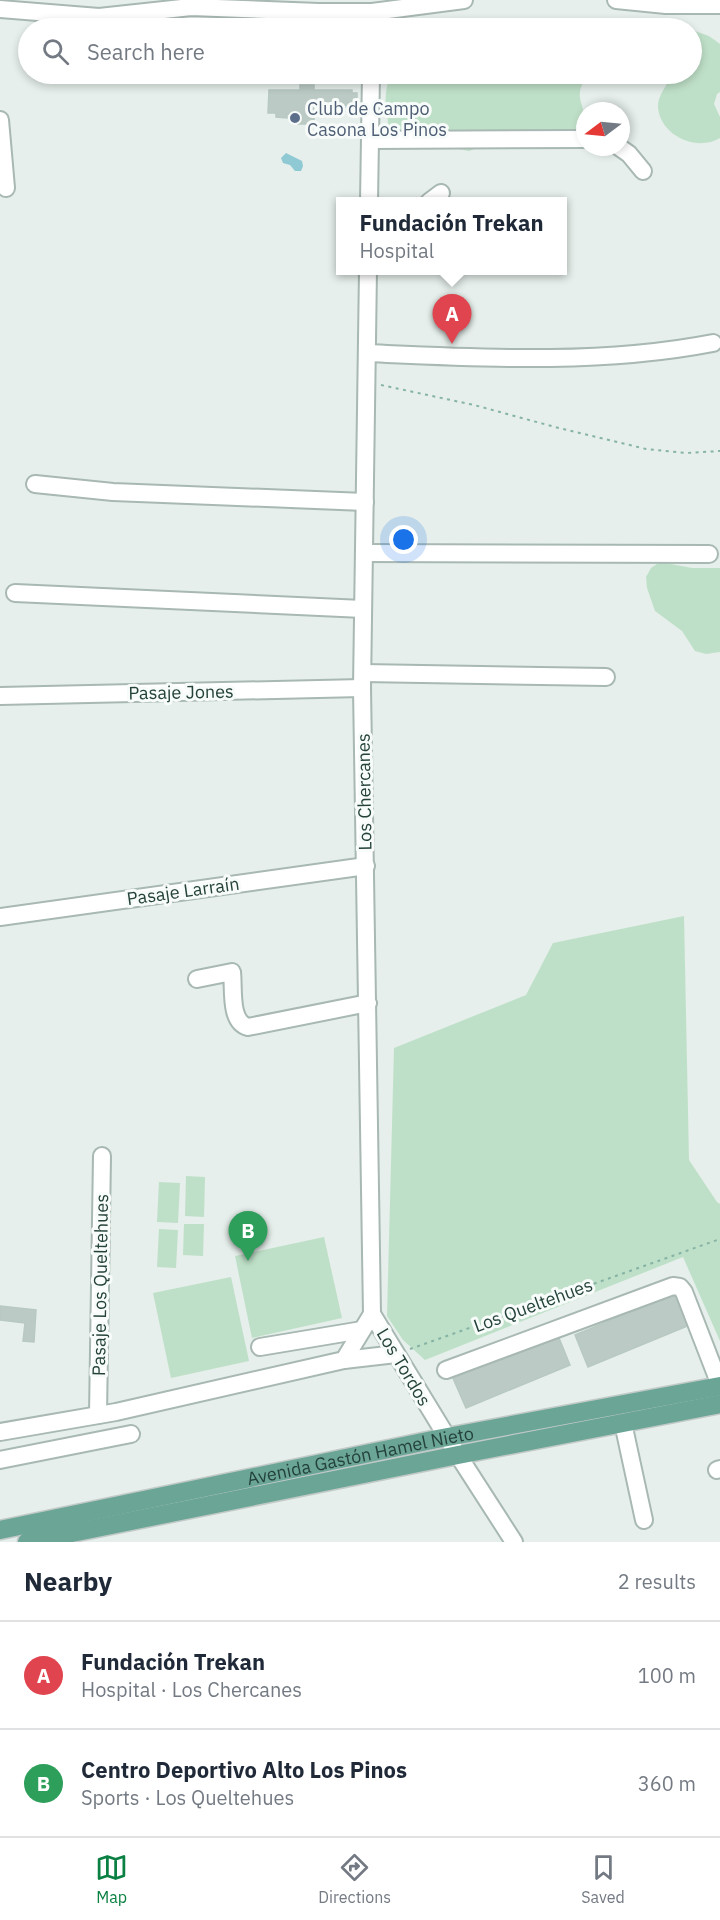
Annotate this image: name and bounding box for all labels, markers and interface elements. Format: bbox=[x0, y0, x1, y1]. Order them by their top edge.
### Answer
search box bbox=[18, 18, 702, 84]
icon: search bbox=[39, 35, 72, 68]
text: Search here bbox=[87, 37, 205, 66]
place label: Club de Campo Casona Los Pinos bbox=[307, 97, 447, 141]
north arrow bbox=[576, 102, 630, 156]
marker: Club de Campo Casona Los Pinos bbox=[288, 111, 302, 125]
popup bbox=[336, 197, 567, 275]
text: Fundación Trekan bbox=[359, 208, 544, 237]
text: Hospital bbox=[359, 237, 434, 264]
pin: A bbox=[432, 294, 472, 344]
your location bbox=[389, 525, 418, 554]
street label: Pasaje Jones bbox=[128, 680, 234, 704]
street label: Los Chercanes bbox=[351, 733, 377, 851]
street label: Pasaje Larraín bbox=[125, 872, 241, 910]
street label: Pasaje Los Queltehues bbox=[87, 1194, 113, 1376]
pin: B bbox=[228, 1212, 268, 1261]
street label: Los Queltehues bbox=[470, 1273, 596, 1337]
street label: Los Tordos bbox=[372, 1324, 436, 1410]
street label: Avenida Gastón Hamel Nieto bbox=[245, 1421, 476, 1490]
text: Nearby bbox=[24, 1564, 112, 1598]
text: 2 results bbox=[618, 1568, 696, 1595]
text: Fundación Trekan bbox=[81, 1647, 265, 1676]
text: A bbox=[37, 1662, 50, 1689]
text: 100 m bbox=[638, 1662, 696, 1689]
text: Hospital · Los Chercanes bbox=[81, 1676, 302, 1703]
text: Centro Deportivo Alto Los Pinos bbox=[81, 1755, 407, 1784]
text: B bbox=[37, 1770, 50, 1797]
text: 360 m bbox=[638, 1770, 696, 1797]
text: Sports · Los Queltehues bbox=[81, 1784, 294, 1811]
tab: Map bbox=[95, 1851, 128, 1907]
tab: Directions bbox=[318, 1851, 391, 1907]
tab: Saved bbox=[581, 1851, 625, 1907]

